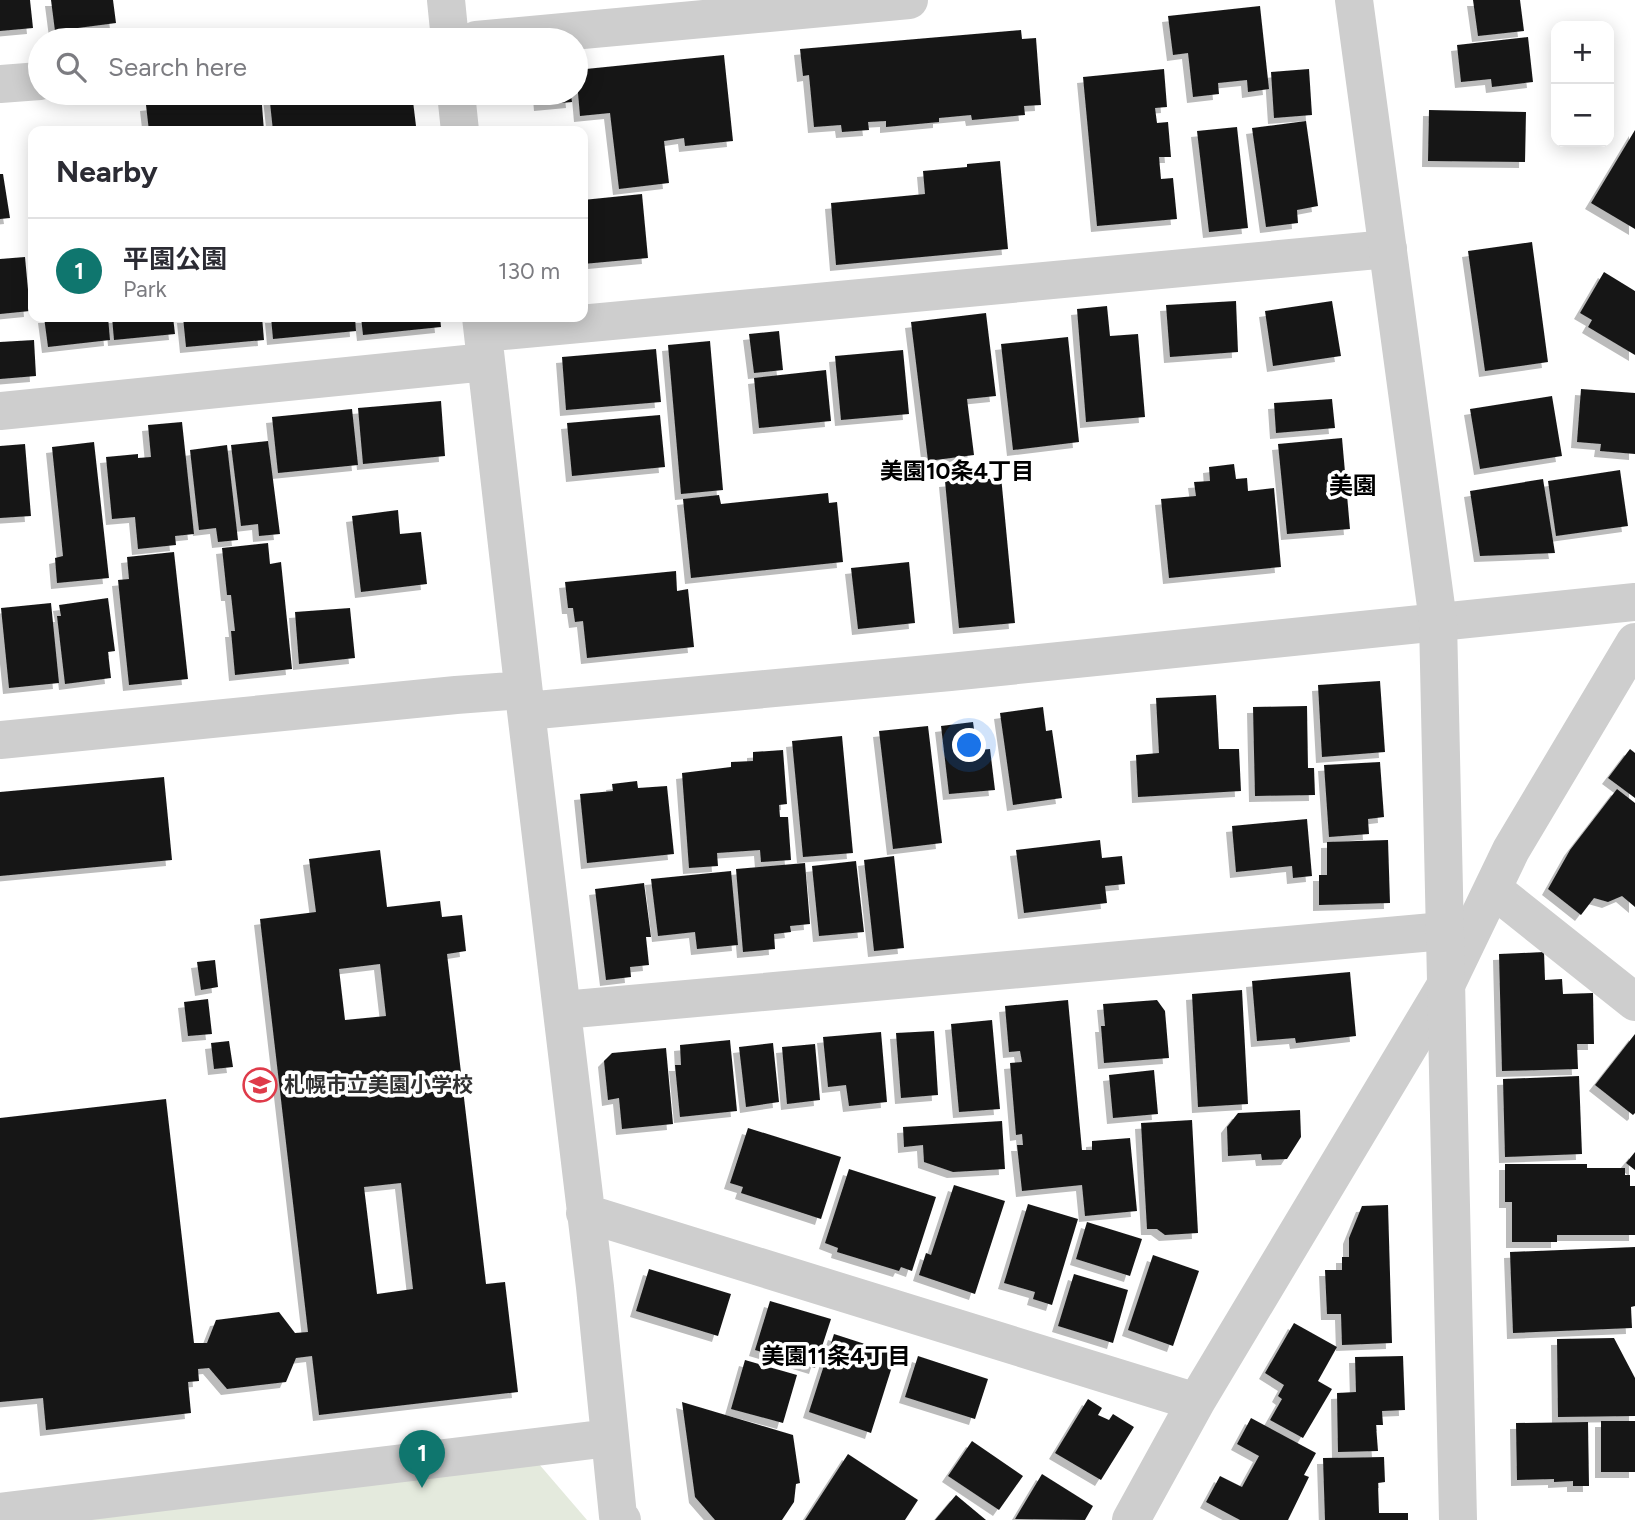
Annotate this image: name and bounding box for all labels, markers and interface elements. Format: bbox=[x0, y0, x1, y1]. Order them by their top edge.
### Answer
map controls bbox=[1551, 21, 1614, 147]
button: + bbox=[1551, 21, 1614, 84]
search box bbox=[28, 28, 588, 105]
icon: search bbox=[52, 48, 90, 86]
text: Search here bbox=[108, 51, 247, 83]
button: − bbox=[1551, 84, 1614, 147]
text: Nearby bbox=[56, 153, 158, 190]
text: 平園公園 bbox=[123, 243, 227, 275]
text: 1 bbox=[74, 257, 84, 285]
text: 130 m bbox=[498, 257, 560, 285]
text: Park bbox=[123, 275, 167, 303]
district label: 美園10条4丁目 bbox=[880, 457, 1034, 485]
district label: 美園 bbox=[1329, 471, 1377, 500]
your location bbox=[952, 728, 986, 762]
school or university icon: 札幌市立美園小学校 bbox=[241, 1066, 279, 1104]
place label: 札幌市立美園小学校 bbox=[284, 1072, 473, 1097]
district label: 美園11条4丁目 bbox=[762, 1342, 910, 1370]
pin: 1 bbox=[399, 1430, 445, 1488]

